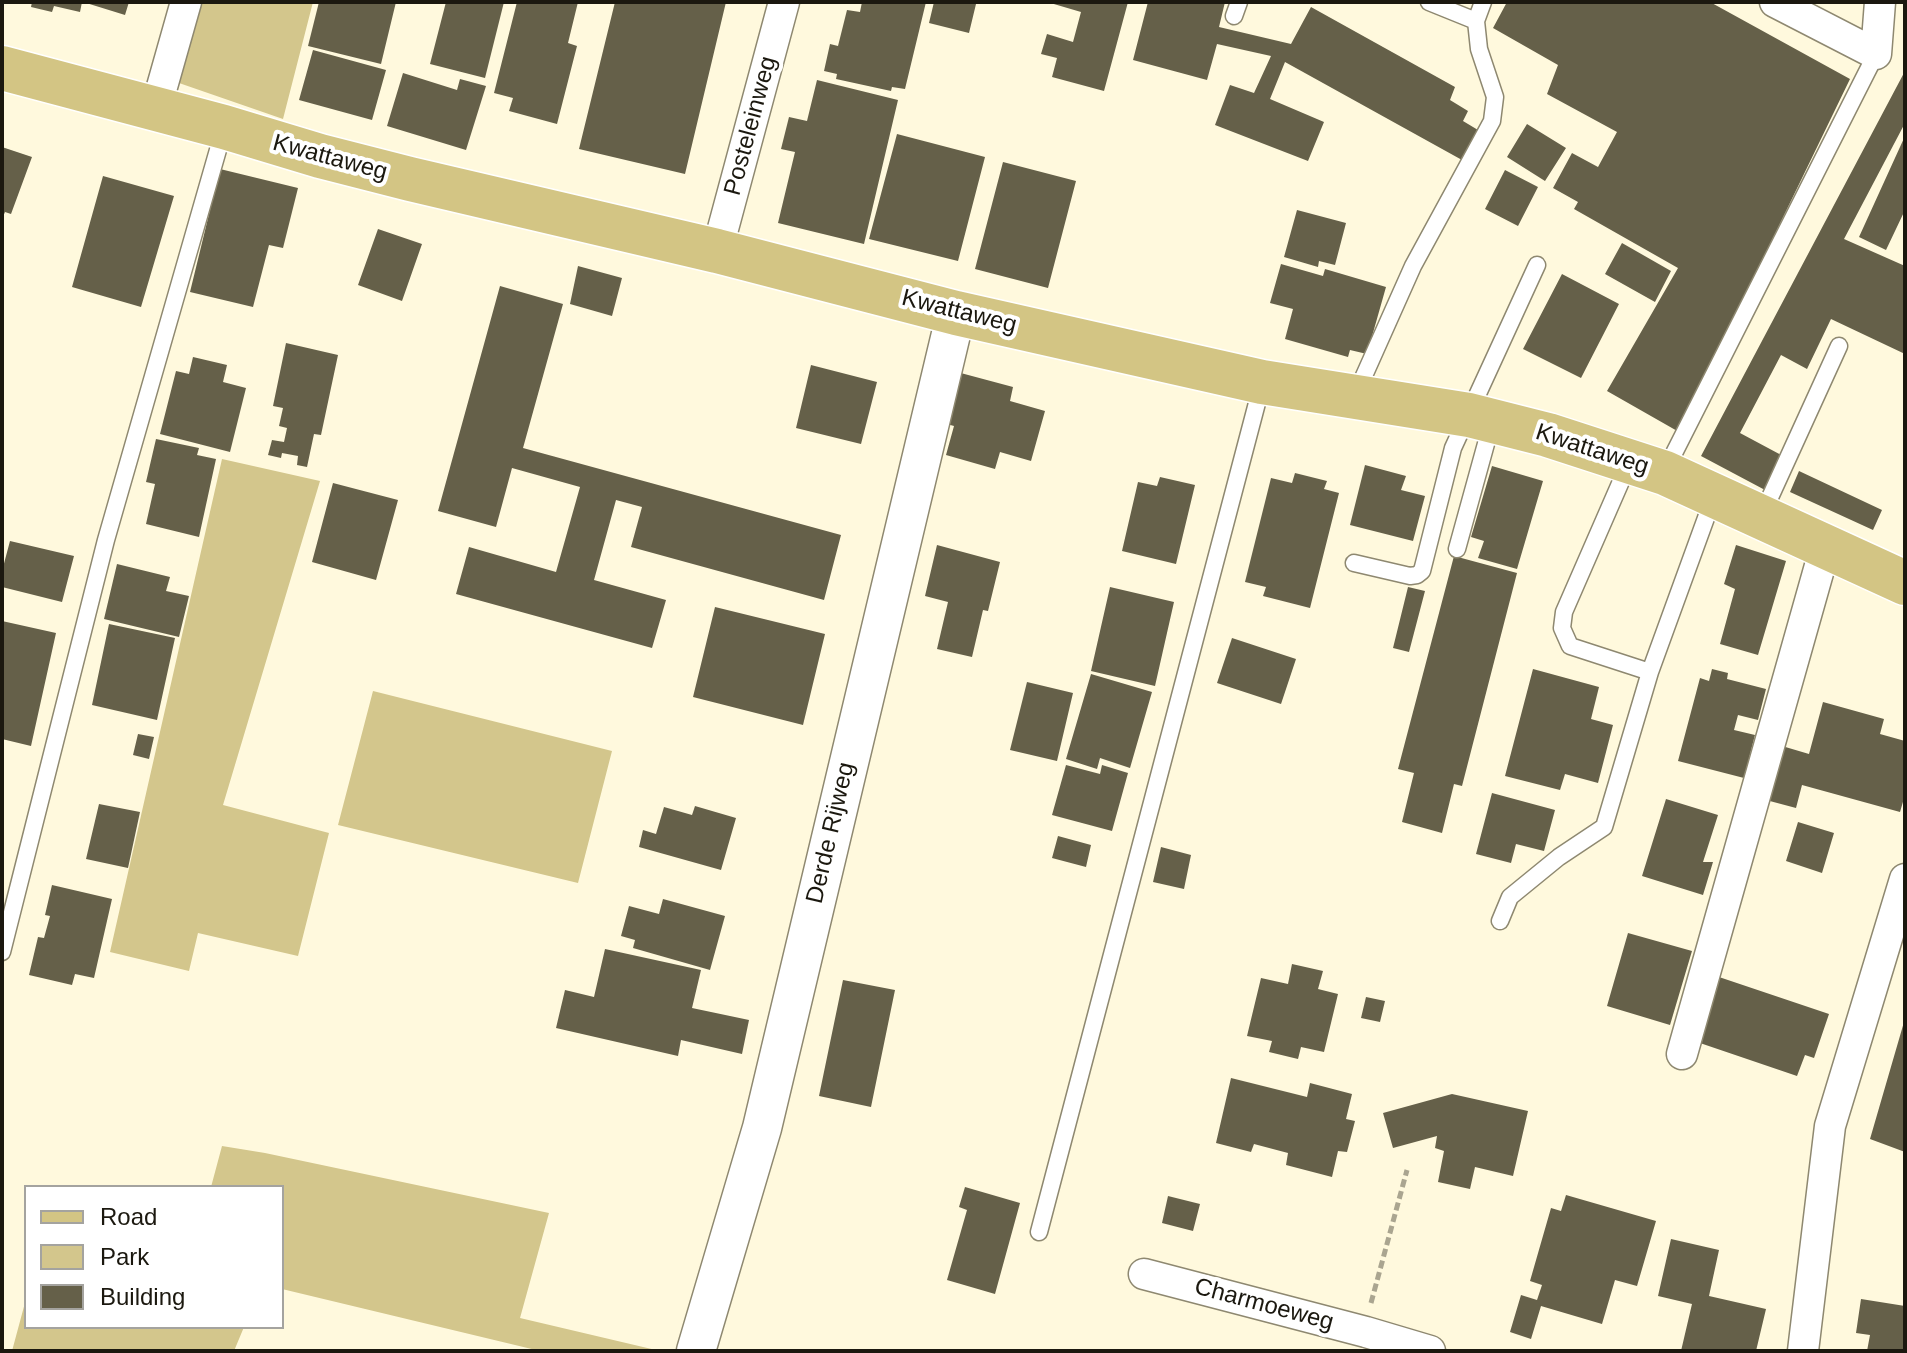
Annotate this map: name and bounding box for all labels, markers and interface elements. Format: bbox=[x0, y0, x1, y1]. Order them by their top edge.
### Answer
street label: Posteleinweg bbox=[719, 53, 783, 199]
street label: Kwattaweg bbox=[270, 129, 390, 187]
street label: Kwattaweg bbox=[899, 284, 1019, 340]
street label: Kwattaweg bbox=[1532, 418, 1652, 482]
street label: Derde Rijweg bbox=[801, 760, 861, 906]
legend bbox=[24, 1185, 284, 1329]
text: Road bbox=[100, 1203, 157, 1230]
text: Park bbox=[100, 1243, 149, 1270]
street label: Charmoeweg bbox=[1191, 1273, 1337, 1337]
text: Building bbox=[100, 1283, 185, 1310]

